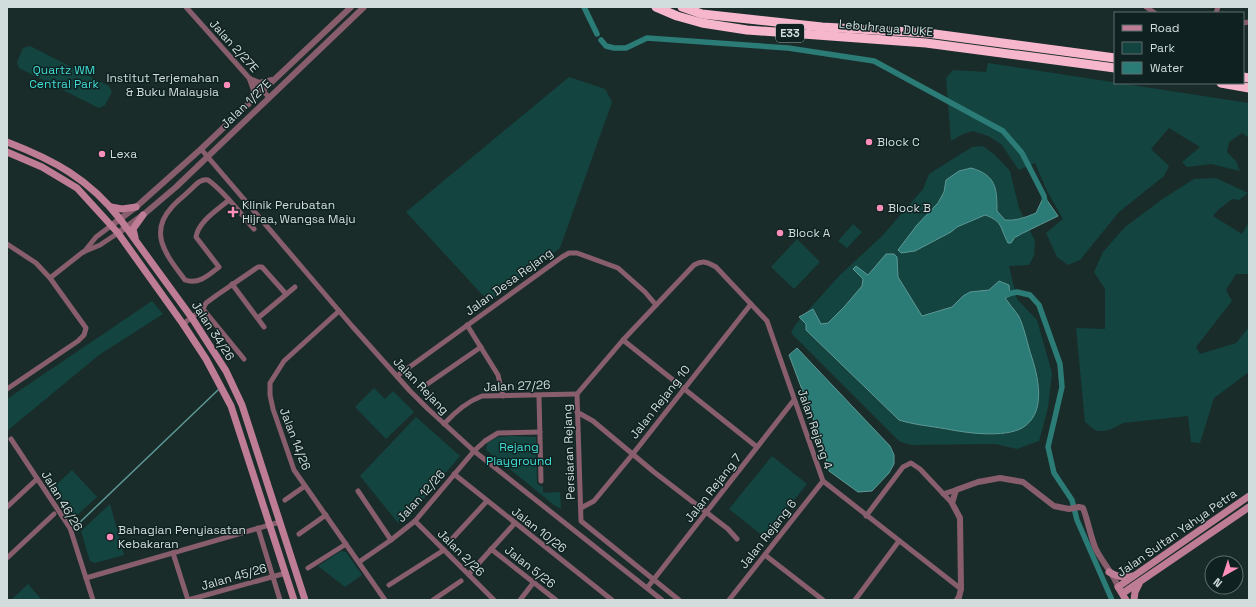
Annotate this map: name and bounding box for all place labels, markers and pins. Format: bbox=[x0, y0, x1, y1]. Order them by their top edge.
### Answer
place label: Institut Terjemahan & Buku Malaysia bbox=[107, 70, 219, 100]
marker: Institut Terjemahan & Buku Malaysia bbox=[222, 80, 232, 90]
place label: Block C bbox=[877, 134, 920, 150]
marker: Block C bbox=[864, 137, 874, 147]
place label: Lexa bbox=[110, 146, 137, 162]
marker: Lexa bbox=[97, 149, 107, 159]
place label: Klinik Perubatan Hijraa, Wangsa Maju bbox=[242, 197, 356, 227]
place label: Block B bbox=[888, 200, 931, 216]
marker: Block B bbox=[875, 203, 885, 213]
marker: Klinik Perubatan Hijraa, Wangsa Maju bbox=[227, 206, 239, 218]
place label: Block A bbox=[788, 225, 831, 241]
marker: Block A bbox=[775, 228, 785, 238]
place label: Bahagian Penyiasatan Kebakaran bbox=[118, 522, 246, 552]
marker: Bahagian Penyiasatan Kebakaran bbox=[105, 532, 115, 542]

